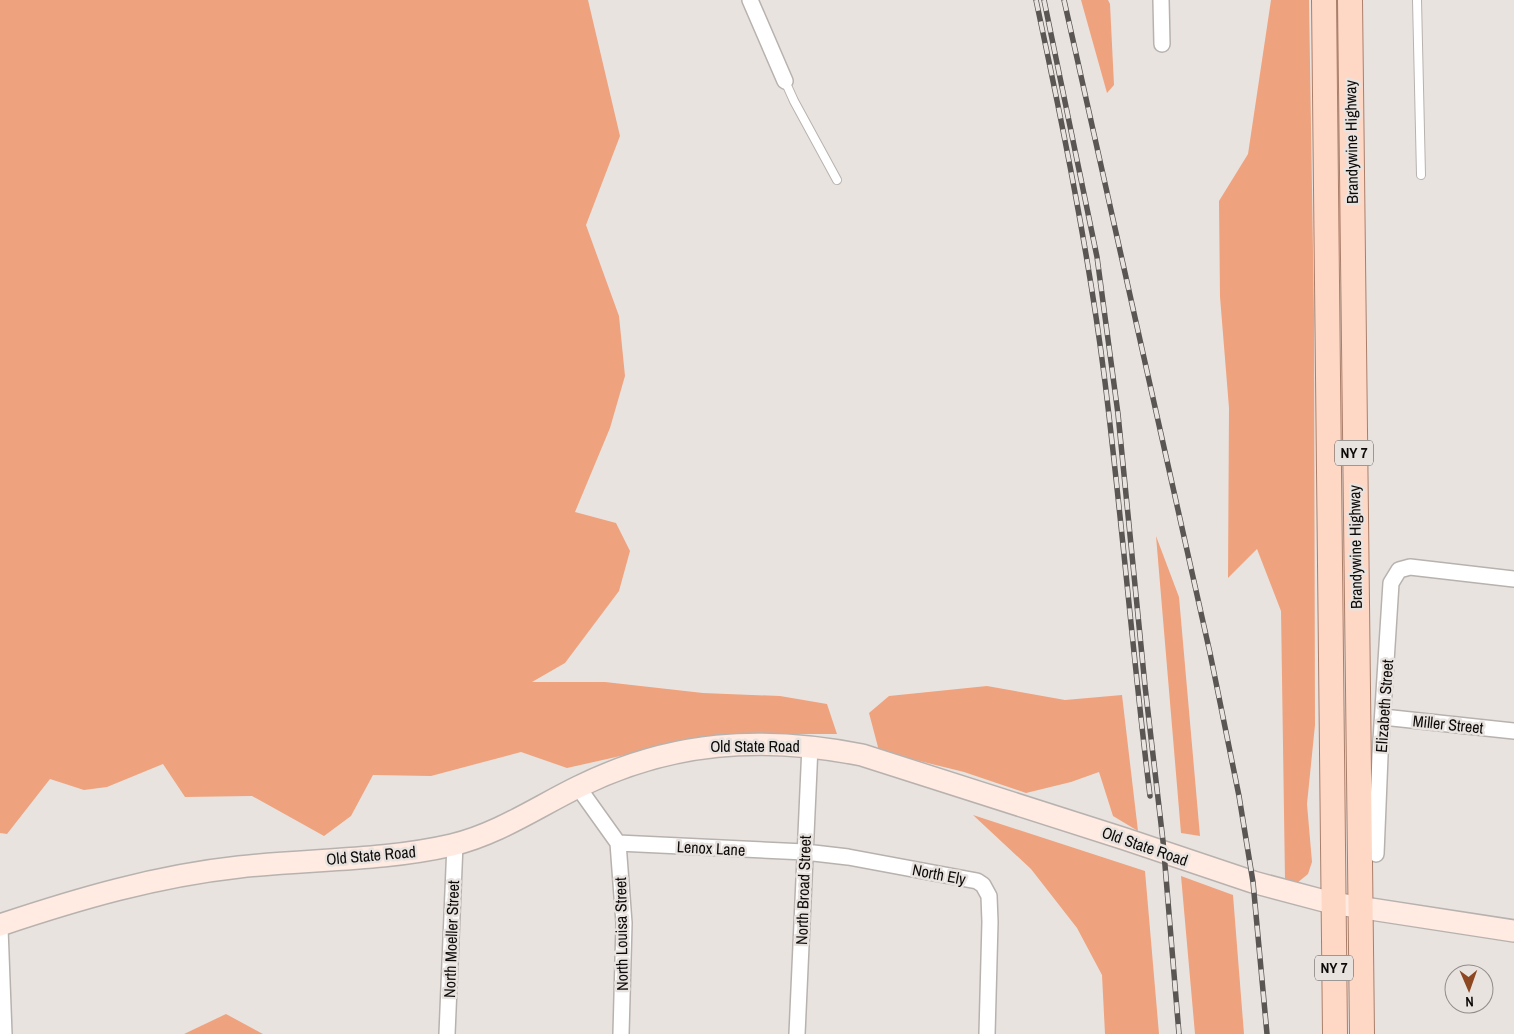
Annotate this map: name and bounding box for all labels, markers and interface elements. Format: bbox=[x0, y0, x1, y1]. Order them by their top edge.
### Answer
street label: Brandywine Highway bbox=[1339, 79, 1363, 204]
road number: NY 7 bbox=[1335, 440, 1373, 466]
street label: Brandywine Highway bbox=[1343, 484, 1367, 609]
street label: Elizabeth Street bbox=[1370, 658, 1398, 753]
street label: Miller Street bbox=[1412, 709, 1485, 739]
street label: Old State Road bbox=[710, 735, 800, 757]
street label: Old State Road bbox=[1099, 821, 1191, 871]
street label: Lenox Lane bbox=[676, 835, 746, 861]
street label: North Broad Street bbox=[790, 835, 816, 945]
street label: Old State Road bbox=[325, 840, 417, 870]
street label: North Ely bbox=[910, 858, 968, 890]
street label: North Louisa Street bbox=[609, 877, 633, 991]
street label: North Moeller Street bbox=[438, 880, 464, 998]
road number: NY 7 bbox=[1315, 956, 1353, 980]
north arrow bbox=[1444, 964, 1494, 1014]
text: N bbox=[1465, 993, 1474, 1011]

